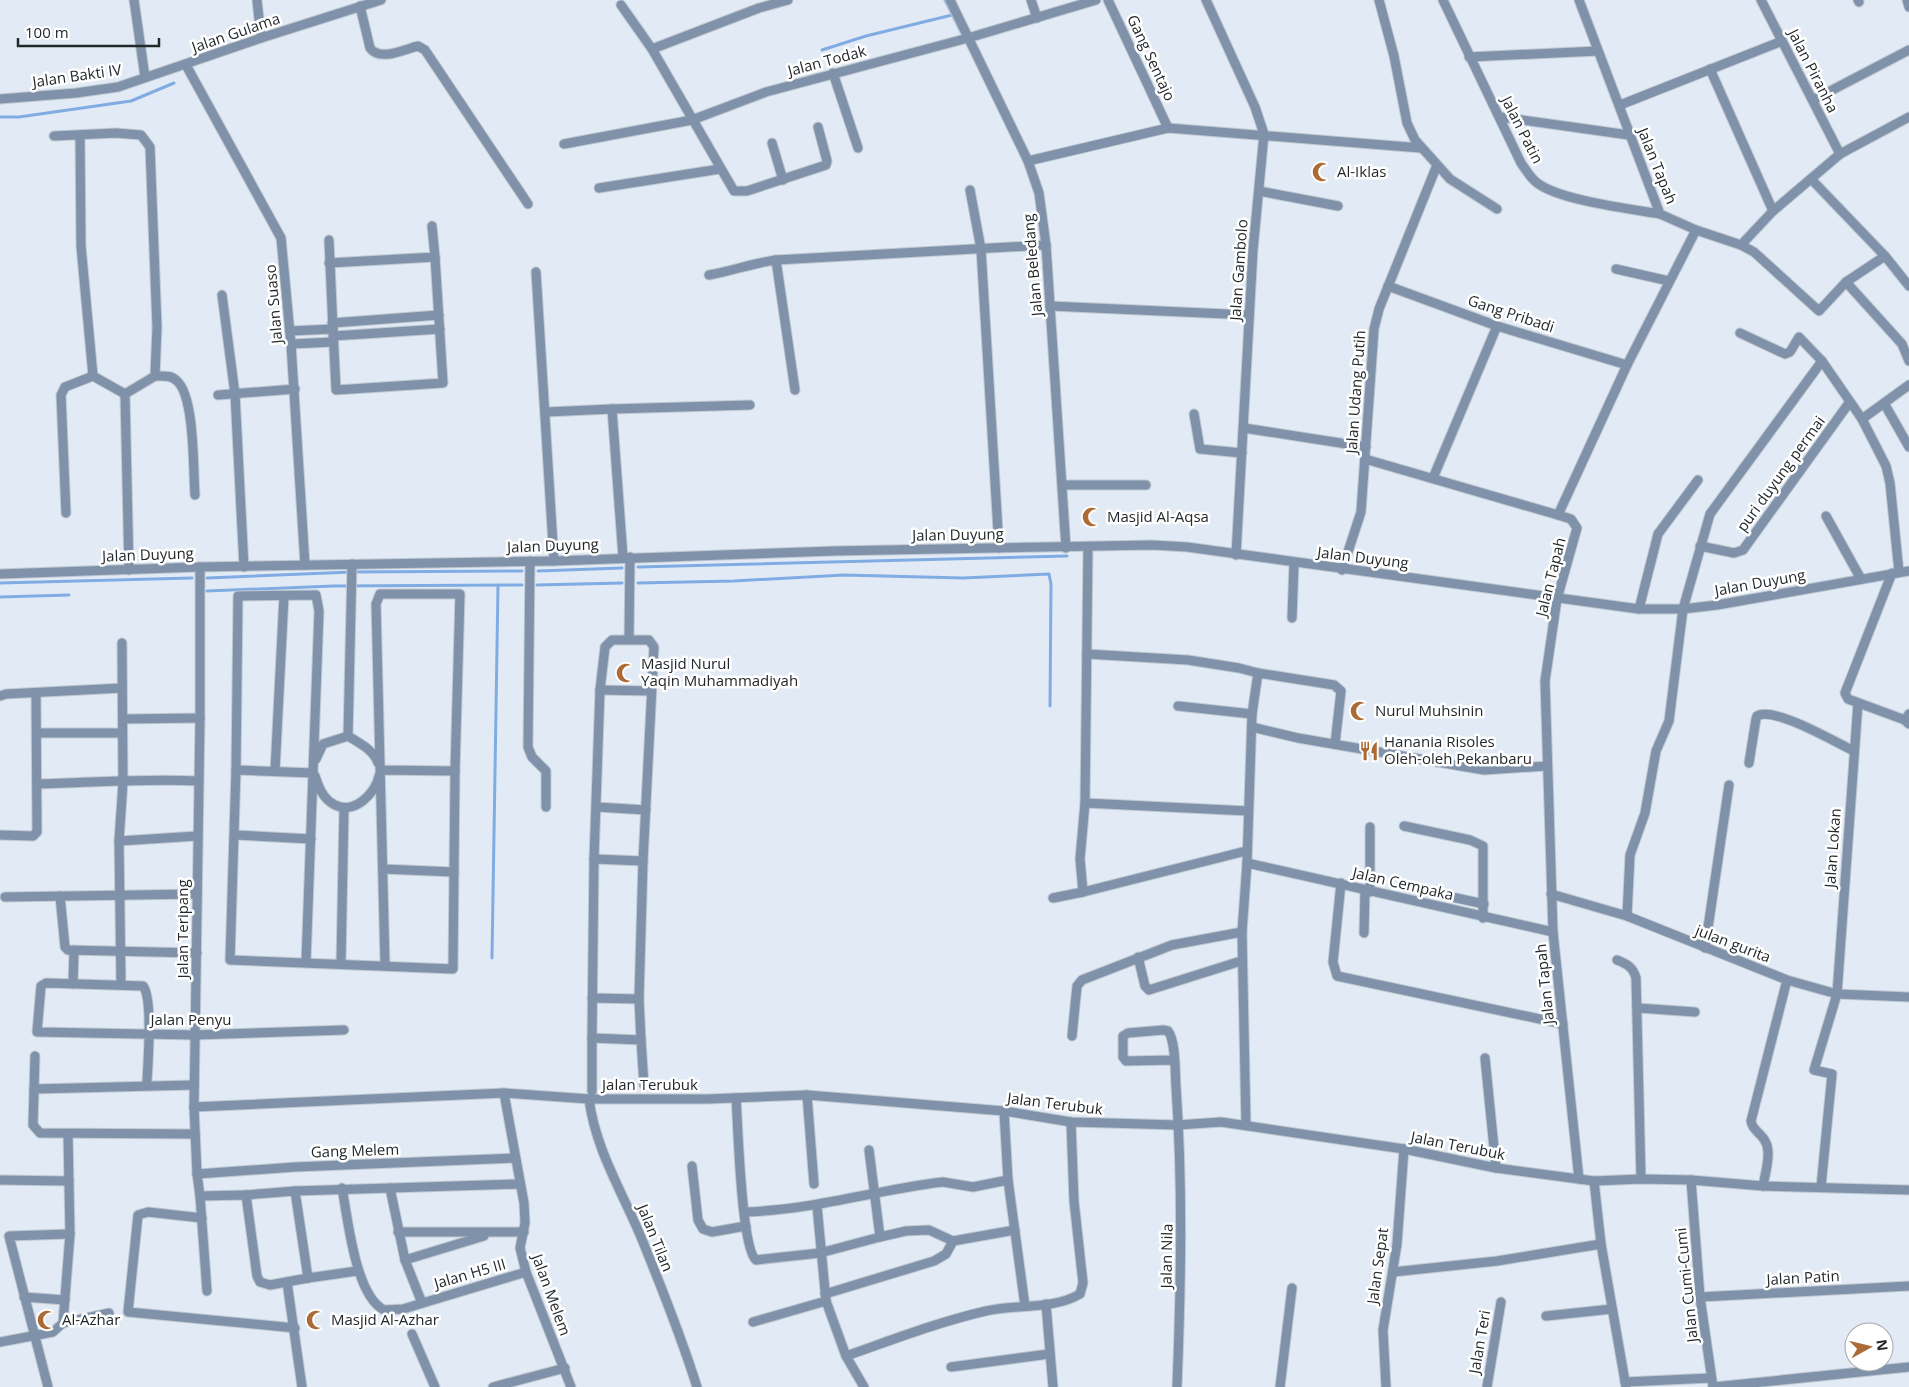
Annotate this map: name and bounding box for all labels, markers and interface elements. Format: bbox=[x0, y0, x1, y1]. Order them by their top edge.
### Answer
street label: Jalan Gulama bbox=[187, 8, 282, 57]
street label: Gang Sentajo bbox=[1123, 11, 1181, 104]
scale bar bbox=[18, 15, 159, 47]
text: 100 m bbox=[25, 22, 69, 42]
street label: Jalan Piranha bbox=[1783, 23, 1844, 116]
street label: Jalan Todak bbox=[783, 40, 868, 81]
street label: Jalan Bakti IV bbox=[29, 59, 123, 91]
street label: Jalan Patin bbox=[1496, 91, 1548, 167]
street label: Jalan Tapah bbox=[1633, 123, 1682, 207]
mosque icon: Al-Iklas bbox=[1311, 161, 1333, 183]
place label: Al-Iklas bbox=[1337, 161, 1386, 181]
street label: Jalan Beledang bbox=[1018, 213, 1047, 319]
street label: Jalan Gambolo bbox=[1224, 218, 1252, 323]
street label: Jalan Suaso bbox=[260, 264, 287, 347]
street label: Gang Pribadi bbox=[1465, 290, 1557, 336]
street label: Jalan Udang Putih bbox=[1341, 329, 1369, 456]
street label: puri duyung permai bbox=[1731, 412, 1829, 535]
mosque icon: Masjid Al-Aqsa bbox=[1081, 506, 1103, 528]
place label: Masjid Al-Aqsa bbox=[1107, 506, 1209, 526]
street label: Jalan Duyung bbox=[910, 523, 1004, 545]
street label: Jalan Duyung bbox=[505, 533, 599, 557]
street label: Jalan Tapah bbox=[1530, 535, 1570, 620]
street label: Jalan Duyung bbox=[1314, 541, 1410, 573]
street label: Jalan Duyung bbox=[100, 542, 194, 566]
street label: Jalan Duyung bbox=[1711, 564, 1807, 600]
place label: Masjid Nurul Yaqin Muhammadiyah bbox=[641, 653, 798, 690]
mosque icon: Masjid Nurul Yaqin Muhammadiyah bbox=[615, 662, 637, 684]
mosque icon: Nurul Muhsinin bbox=[1349, 700, 1371, 722]
place label: Nurul Muhsinin bbox=[1375, 700, 1484, 720]
place label: Hanania Risoles Oleh-oleh Pekanbaru bbox=[1384, 731, 1532, 768]
restaurant icon: Hanania Risoles Oleh-oleh Pekanbaru bbox=[1358, 740, 1380, 762]
street label: Jalan Lokan bbox=[1819, 807, 1845, 890]
street label: Jalan Cempaka bbox=[1349, 861, 1456, 904]
street label: Jalan Teripang bbox=[172, 879, 192, 981]
street label: julan gurita bbox=[1692, 919, 1774, 967]
street label: Jalan Tapah bbox=[1530, 943, 1558, 1027]
street label: Jalan Penyu bbox=[149, 1009, 231, 1029]
street label: Jalan Terubuk bbox=[600, 1074, 698, 1094]
street label: Jalan Terubuk bbox=[1004, 1087, 1104, 1119]
street label: Jalan Terubuk bbox=[1407, 1126, 1507, 1164]
street label: Gang Melem bbox=[310, 1138, 400, 1162]
street label: Jalan Tilan bbox=[633, 1199, 678, 1274]
street label: Jalan Nila bbox=[1155, 1223, 1177, 1291]
street label: Jalan Sepat bbox=[1361, 1226, 1392, 1307]
street label: Jalan Cumi-Cumi bbox=[1670, 1227, 1702, 1345]
street label: Jalan Melem bbox=[527, 1249, 576, 1338]
street label: Jalan H5 III bbox=[430, 1253, 508, 1293]
street label: Jalan Patin bbox=[1764, 1265, 1840, 1289]
street label: Jalan Teri bbox=[1463, 1308, 1494, 1377]
mosque icon: Al-Azhar bbox=[36, 1309, 58, 1331]
place label: Al-Azhar bbox=[62, 1309, 120, 1329]
mosque icon: Masjid Al-Azhar bbox=[305, 1309, 327, 1331]
place label: Masjid Al-Azhar bbox=[331, 1309, 439, 1329]
north arrow bbox=[1844, 1322, 1894, 1372]
text: N bbox=[1872, 1338, 1893, 1352]

